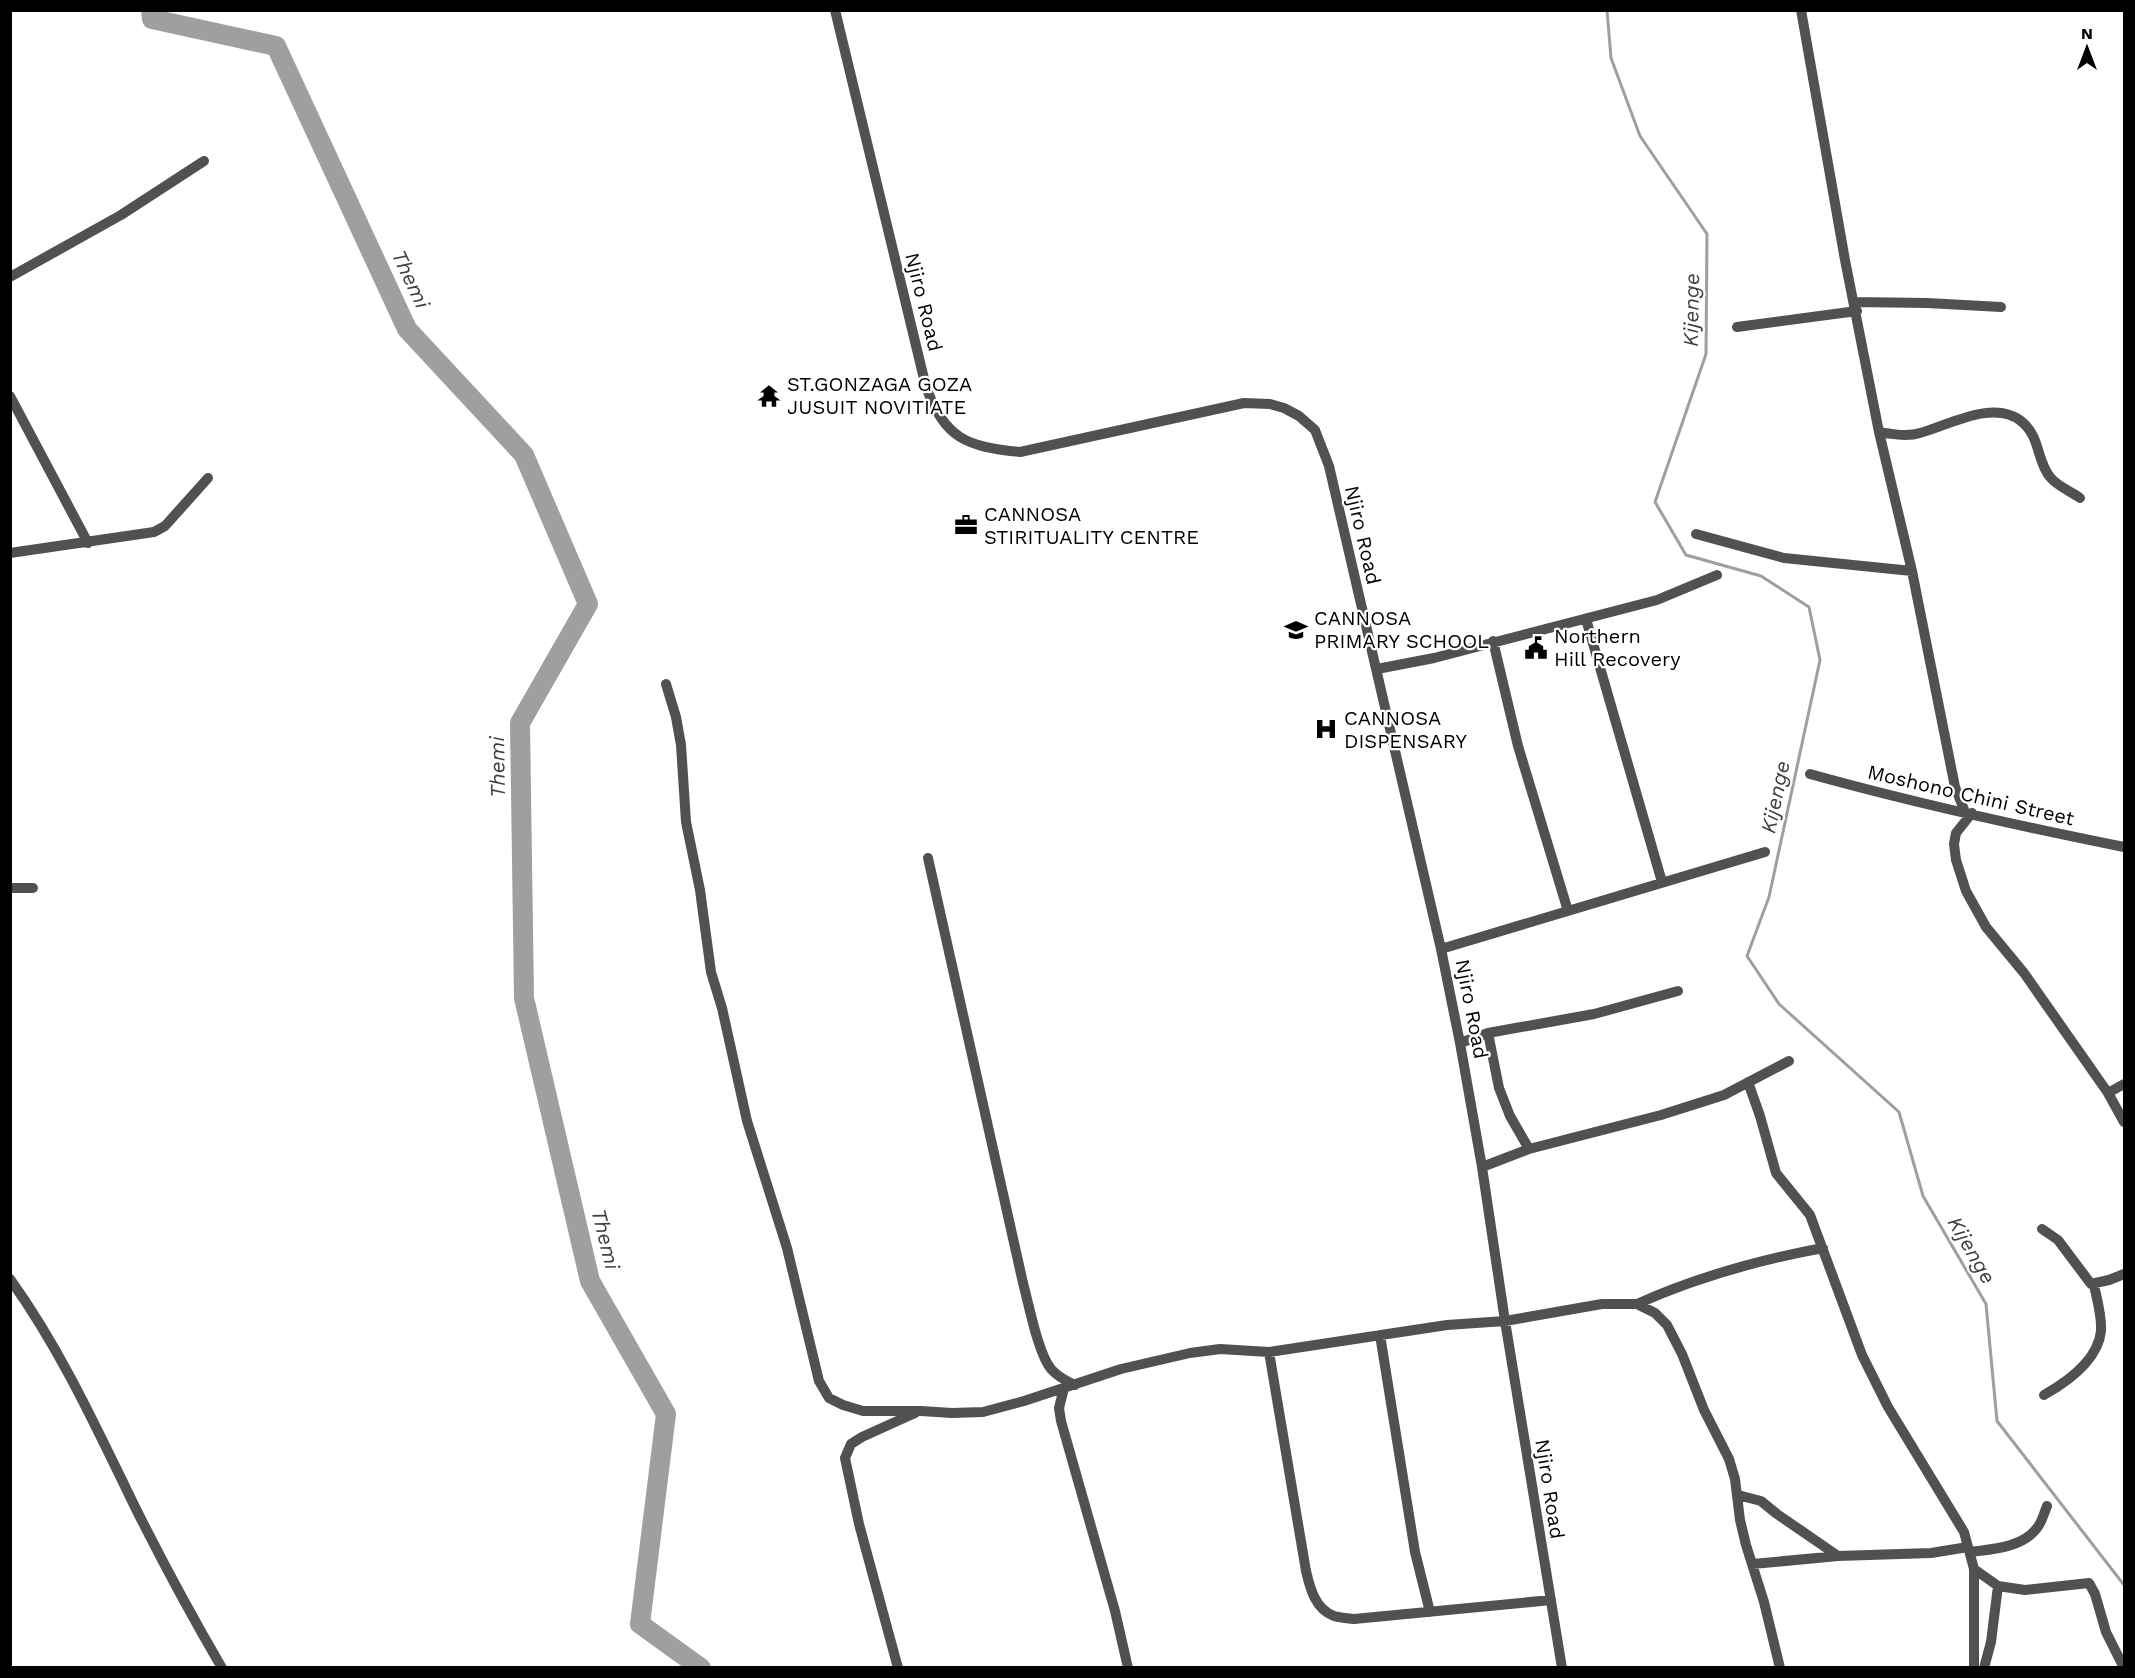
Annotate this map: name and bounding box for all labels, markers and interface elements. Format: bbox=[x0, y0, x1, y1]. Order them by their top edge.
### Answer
north arrow bbox=[2057, 18, 2117, 78]
text: N bbox=[2081, 24, 2093, 43]
water label: Themi bbox=[387, 246, 436, 313]
street label: Njiro Road bbox=[900, 250, 948, 354]
water label: Kijenge bbox=[1678, 273, 1704, 347]
place label: ST.GONZAGA GOZA JUSUIT NOVITIATE bbox=[787, 372, 972, 419]
temple icon: ST.GONZAGA GOZA JUSUIT NOVITIATE bbox=[756, 383, 782, 409]
street label: Njiro Road bbox=[1340, 483, 1386, 587]
place label: CANNOSA STIRITUALITY CENTRE bbox=[984, 502, 1199, 549]
office icon: CANNOSA STIRITUALITY CENTRE bbox=[953, 512, 979, 538]
place label: CANNOSA PRIMARY SCHOOL bbox=[1314, 606, 1489, 653]
school or university icon: CANNOSA PRIMARY SCHOOL bbox=[1283, 617, 1309, 643]
place label: Northern Hill Recovery bbox=[1554, 624, 1681, 671]
public building icon: Northern Hill Recovery bbox=[1523, 635, 1549, 661]
place label: CANNOSA DISPENSARY bbox=[1344, 706, 1467, 753]
hospital icon: CANNOSA DISPENSARY bbox=[1313, 716, 1339, 742]
water label: Themi bbox=[484, 735, 510, 798]
water label: Kijenge bbox=[1755, 758, 1795, 836]
street label: Moshono Chini Street bbox=[1865, 760, 2077, 831]
street label: Njiro Road bbox=[1451, 957, 1493, 1061]
water label: Themi bbox=[586, 1206, 626, 1272]
water label: Kijenge bbox=[1943, 1212, 2001, 1288]
street label: Njiro Road bbox=[1530, 1437, 1570, 1541]

